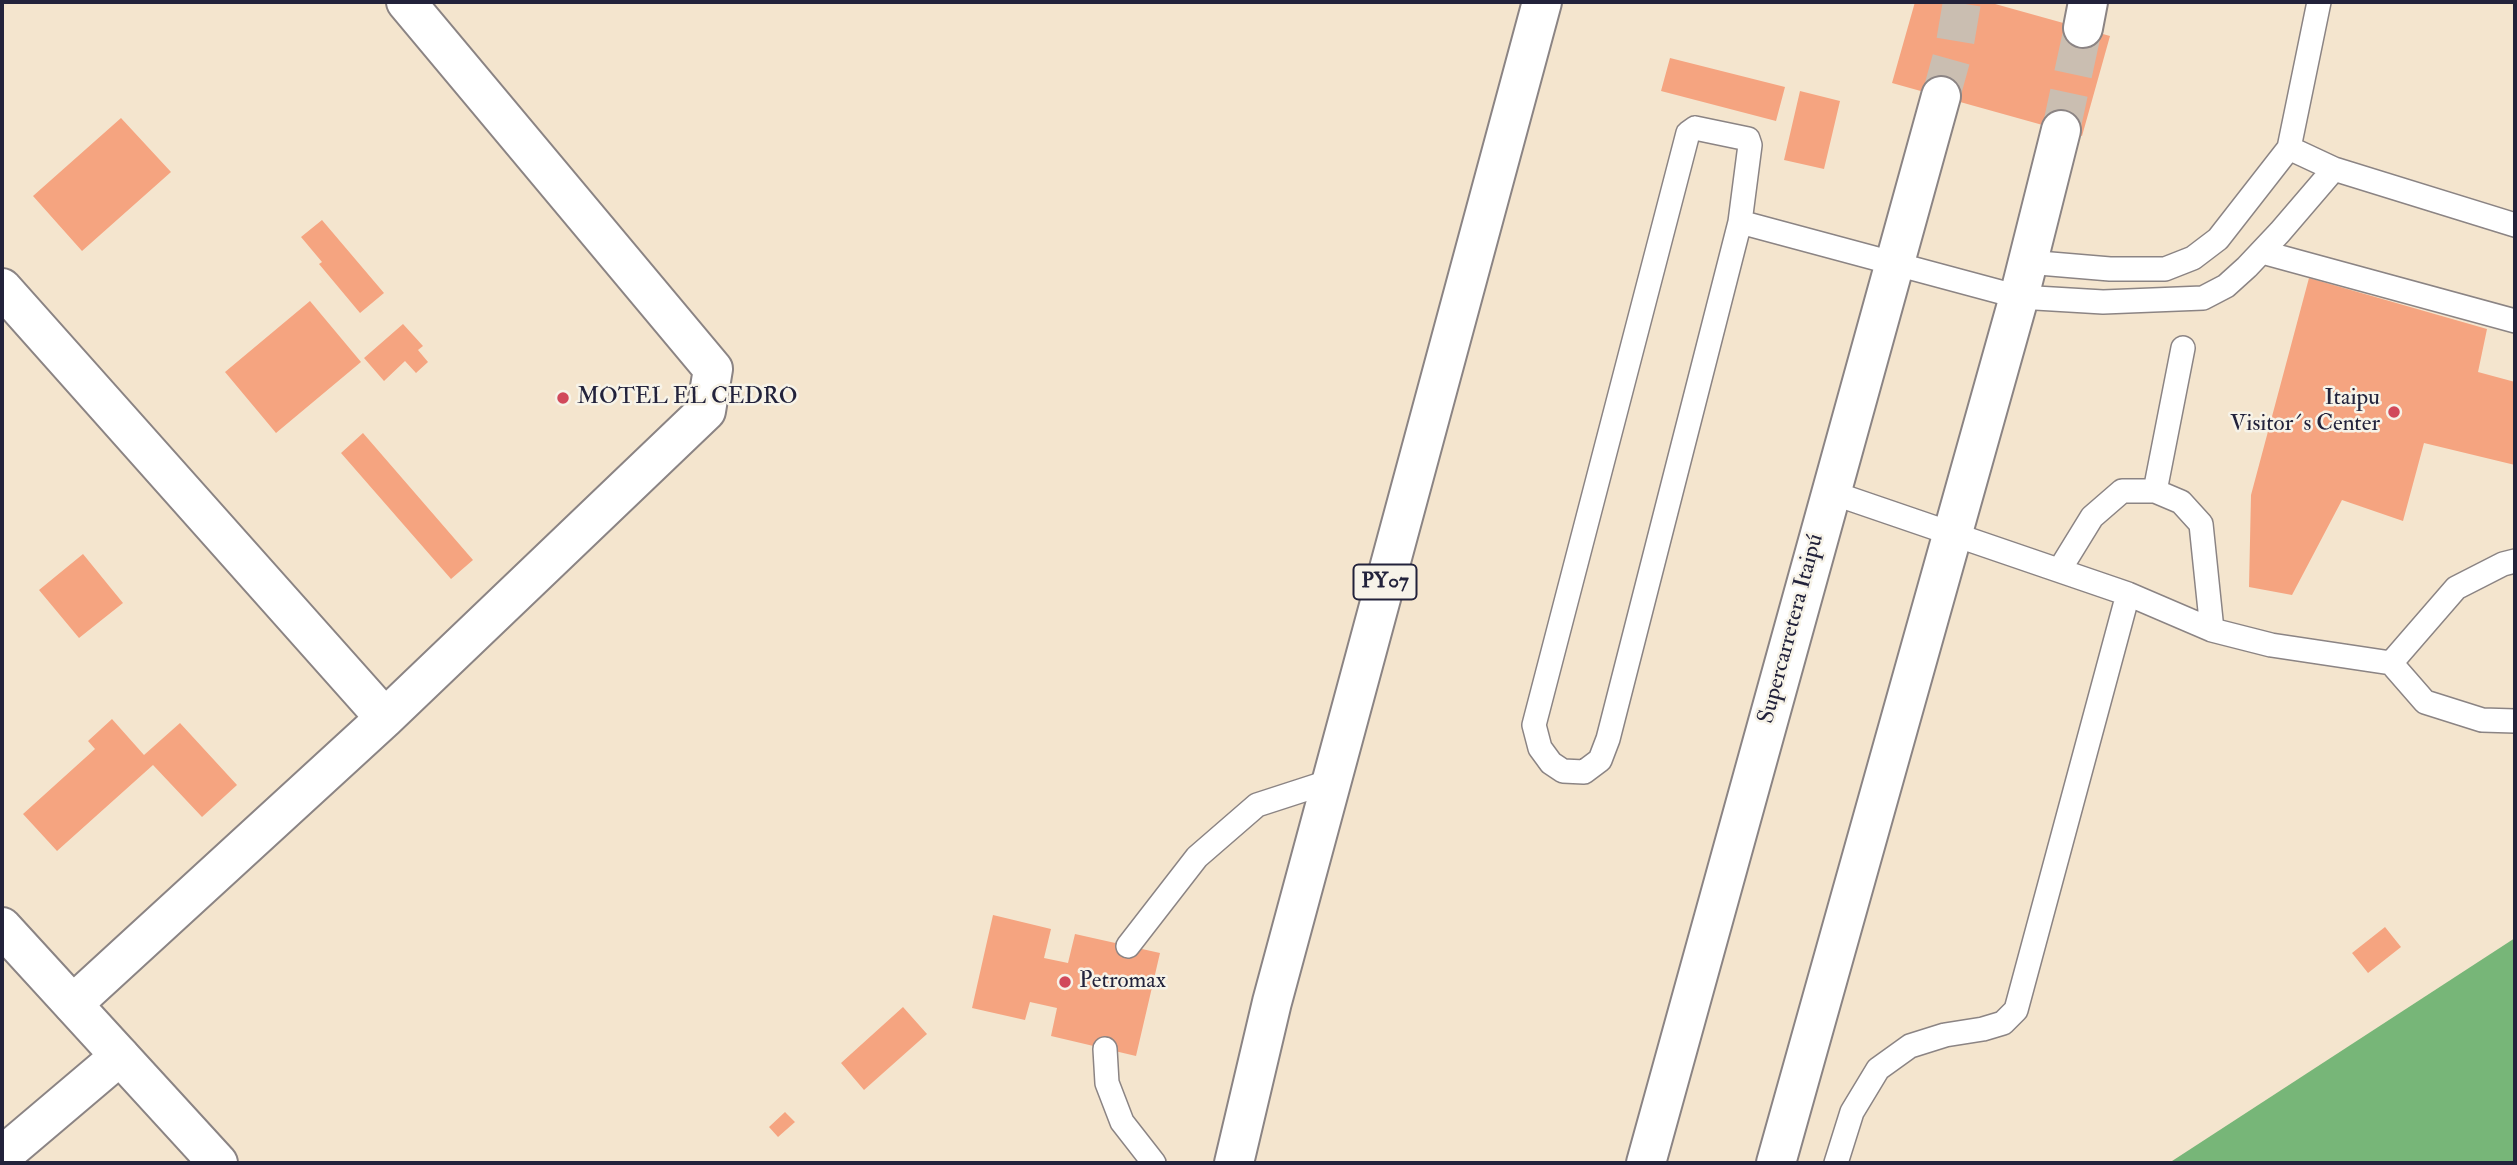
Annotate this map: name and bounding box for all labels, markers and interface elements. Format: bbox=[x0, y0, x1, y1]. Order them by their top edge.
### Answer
place label: MOTEL EL CEDRO bbox=[577, 384, 798, 412]
place label: Itaipu Visitor´s Center bbox=[2230, 385, 2380, 439]
marker: MOTEL EL CEDRO bbox=[555, 390, 571, 406]
marker: Itaipu Visitor´s Center bbox=[2386, 404, 2402, 420]
street label: Supercarretera Itaipú bbox=[1753, 531, 1831, 727]
road number: PY07 bbox=[1354, 564, 1416, 600]
place label: Petromax bbox=[1079, 968, 1166, 996]
marker: Petromax bbox=[1057, 974, 1073, 990]

